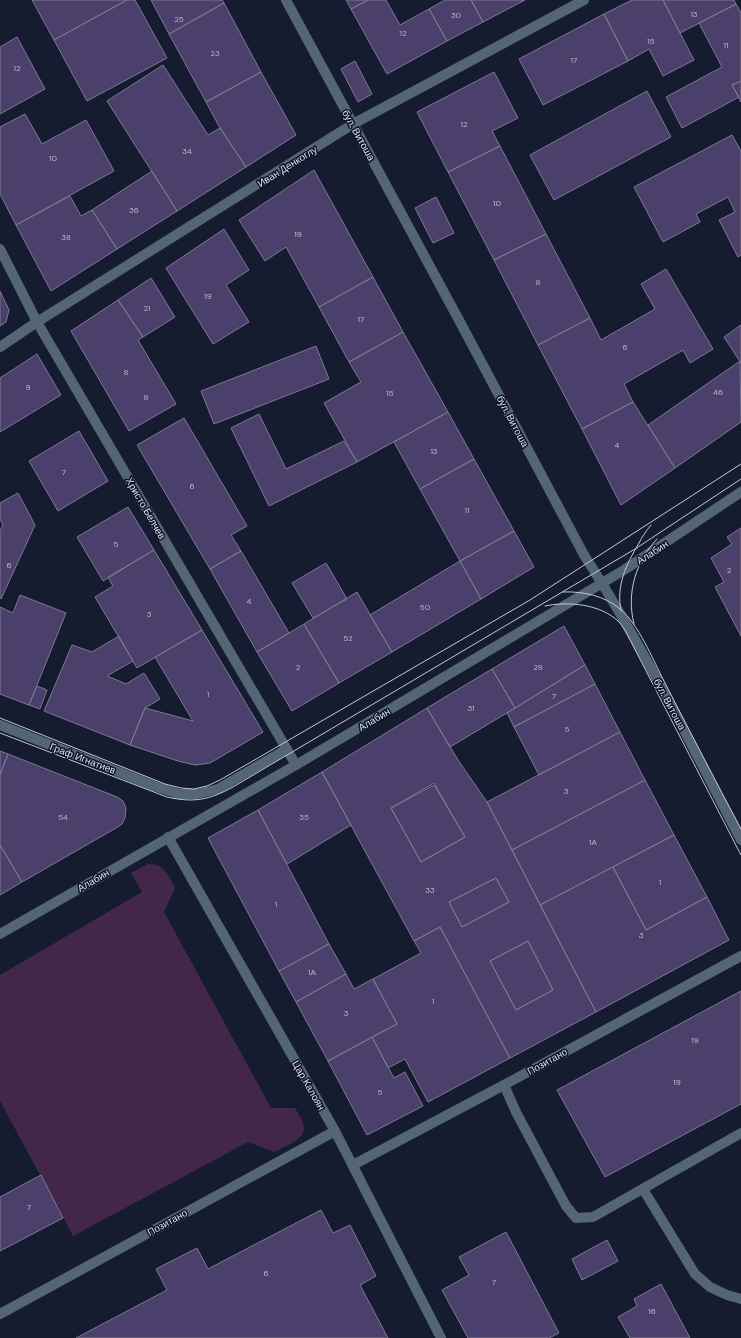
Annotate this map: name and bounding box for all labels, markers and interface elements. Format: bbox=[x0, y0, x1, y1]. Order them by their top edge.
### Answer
house number: 13 bbox=[690, 9, 698, 19]
house number: 30 bbox=[451, 10, 462, 20]
house number: 25 bbox=[174, 14, 184, 24]
house number: 12 bbox=[399, 28, 407, 38]
house number: 15 bbox=[647, 36, 655, 46]
house number: 11 bbox=[724, 40, 729, 50]
house number: 23 bbox=[210, 48, 220, 58]
house number: 17 bbox=[571, 55, 577, 65]
house number: 12 bbox=[13, 63, 21, 73]
street label: бул. Витоша bbox=[339, 107, 378, 164]
house number: 12 bbox=[460, 119, 468, 129]
street label: Иван Денкоглу bbox=[255, 143, 320, 190]
house number: 34 bbox=[182, 146, 192, 156]
house number: 10 bbox=[49, 153, 58, 163]
house number: 10 bbox=[493, 198, 502, 208]
house number: 36 bbox=[129, 205, 139, 215]
house number: 19 bbox=[294, 229, 302, 239]
house number: 38 bbox=[61, 232, 71, 242]
house number: 8 bbox=[536, 277, 541, 287]
house number: 19 bbox=[204, 291, 212, 301]
house number: 21 bbox=[143, 303, 151, 313]
house number: 17 bbox=[358, 314, 364, 324]
house number: 6 bbox=[622, 342, 628, 352]
house number: 8 bbox=[124, 367, 129, 377]
house number: 9 bbox=[25, 382, 31, 392]
house number: 46 bbox=[713, 387, 723, 397]
house number: 15 bbox=[386, 388, 394, 398]
house number: 8 bbox=[144, 392, 149, 402]
street label: бул. Витоша bbox=[494, 393, 532, 450]
house number: 4 bbox=[615, 440, 620, 450]
house number: 13 bbox=[430, 446, 438, 456]
house number: 7 bbox=[62, 467, 66, 477]
street label: Христо Белчев bbox=[123, 475, 168, 541]
house number: 6 bbox=[189, 481, 195, 491]
house number: 11 bbox=[465, 505, 470, 515]
street label: Алабин bbox=[634, 537, 670, 567]
house number: 5 bbox=[114, 539, 119, 549]
house number: 6 bbox=[6, 560, 12, 570]
house number: 2 bbox=[727, 565, 732, 575]
house number: 4 bbox=[247, 596, 252, 606]
house number: 50 bbox=[420, 602, 431, 612]
house number: 3 bbox=[147, 609, 152, 619]
house number: 52 bbox=[343, 633, 353, 643]
house number: 2 bbox=[296, 662, 301, 672]
house number: 29 bbox=[533, 662, 543, 672]
street label: бул. Витоша bbox=[651, 676, 689, 733]
house number: 1 bbox=[207, 689, 209, 699]
house number: 7 bbox=[552, 691, 556, 701]
house number: 31 bbox=[467, 703, 475, 713]
street label: Алабин bbox=[356, 705, 393, 734]
house number: 5 bbox=[565, 724, 570, 734]
street label: Граф Игнатиев bbox=[48, 740, 118, 777]
house number: 3 bbox=[564, 786, 569, 796]
house number: 54 bbox=[58, 812, 68, 822]
house number: 35 bbox=[299, 812, 309, 822]
house number: 1А bbox=[589, 837, 598, 847]
street label: Алабин bbox=[75, 866, 112, 895]
house number: 1 bbox=[659, 877, 661, 887]
house number: 33 bbox=[425, 885, 435, 895]
house number: 1 bbox=[275, 899, 277, 909]
house number: 3 bbox=[639, 930, 644, 940]
house number: 1А bbox=[308, 967, 317, 977]
house number: 1 bbox=[432, 996, 434, 1006]
house number: 3 bbox=[344, 1008, 349, 1018]
house number: 19 bbox=[691, 1035, 699, 1045]
street label: Позитано bbox=[525, 1045, 570, 1078]
street label: Цар Калоян bbox=[289, 1058, 328, 1112]
house number: 19 bbox=[673, 1077, 681, 1087]
house number: 5 bbox=[378, 1087, 383, 1097]
house number: 7 bbox=[27, 1202, 31, 1212]
street label: Позитано bbox=[145, 1206, 190, 1239]
house number: 6 bbox=[263, 1268, 269, 1278]
house number: 7 bbox=[492, 1277, 496, 1287]
house number: 16 bbox=[648, 1306, 656, 1316]

